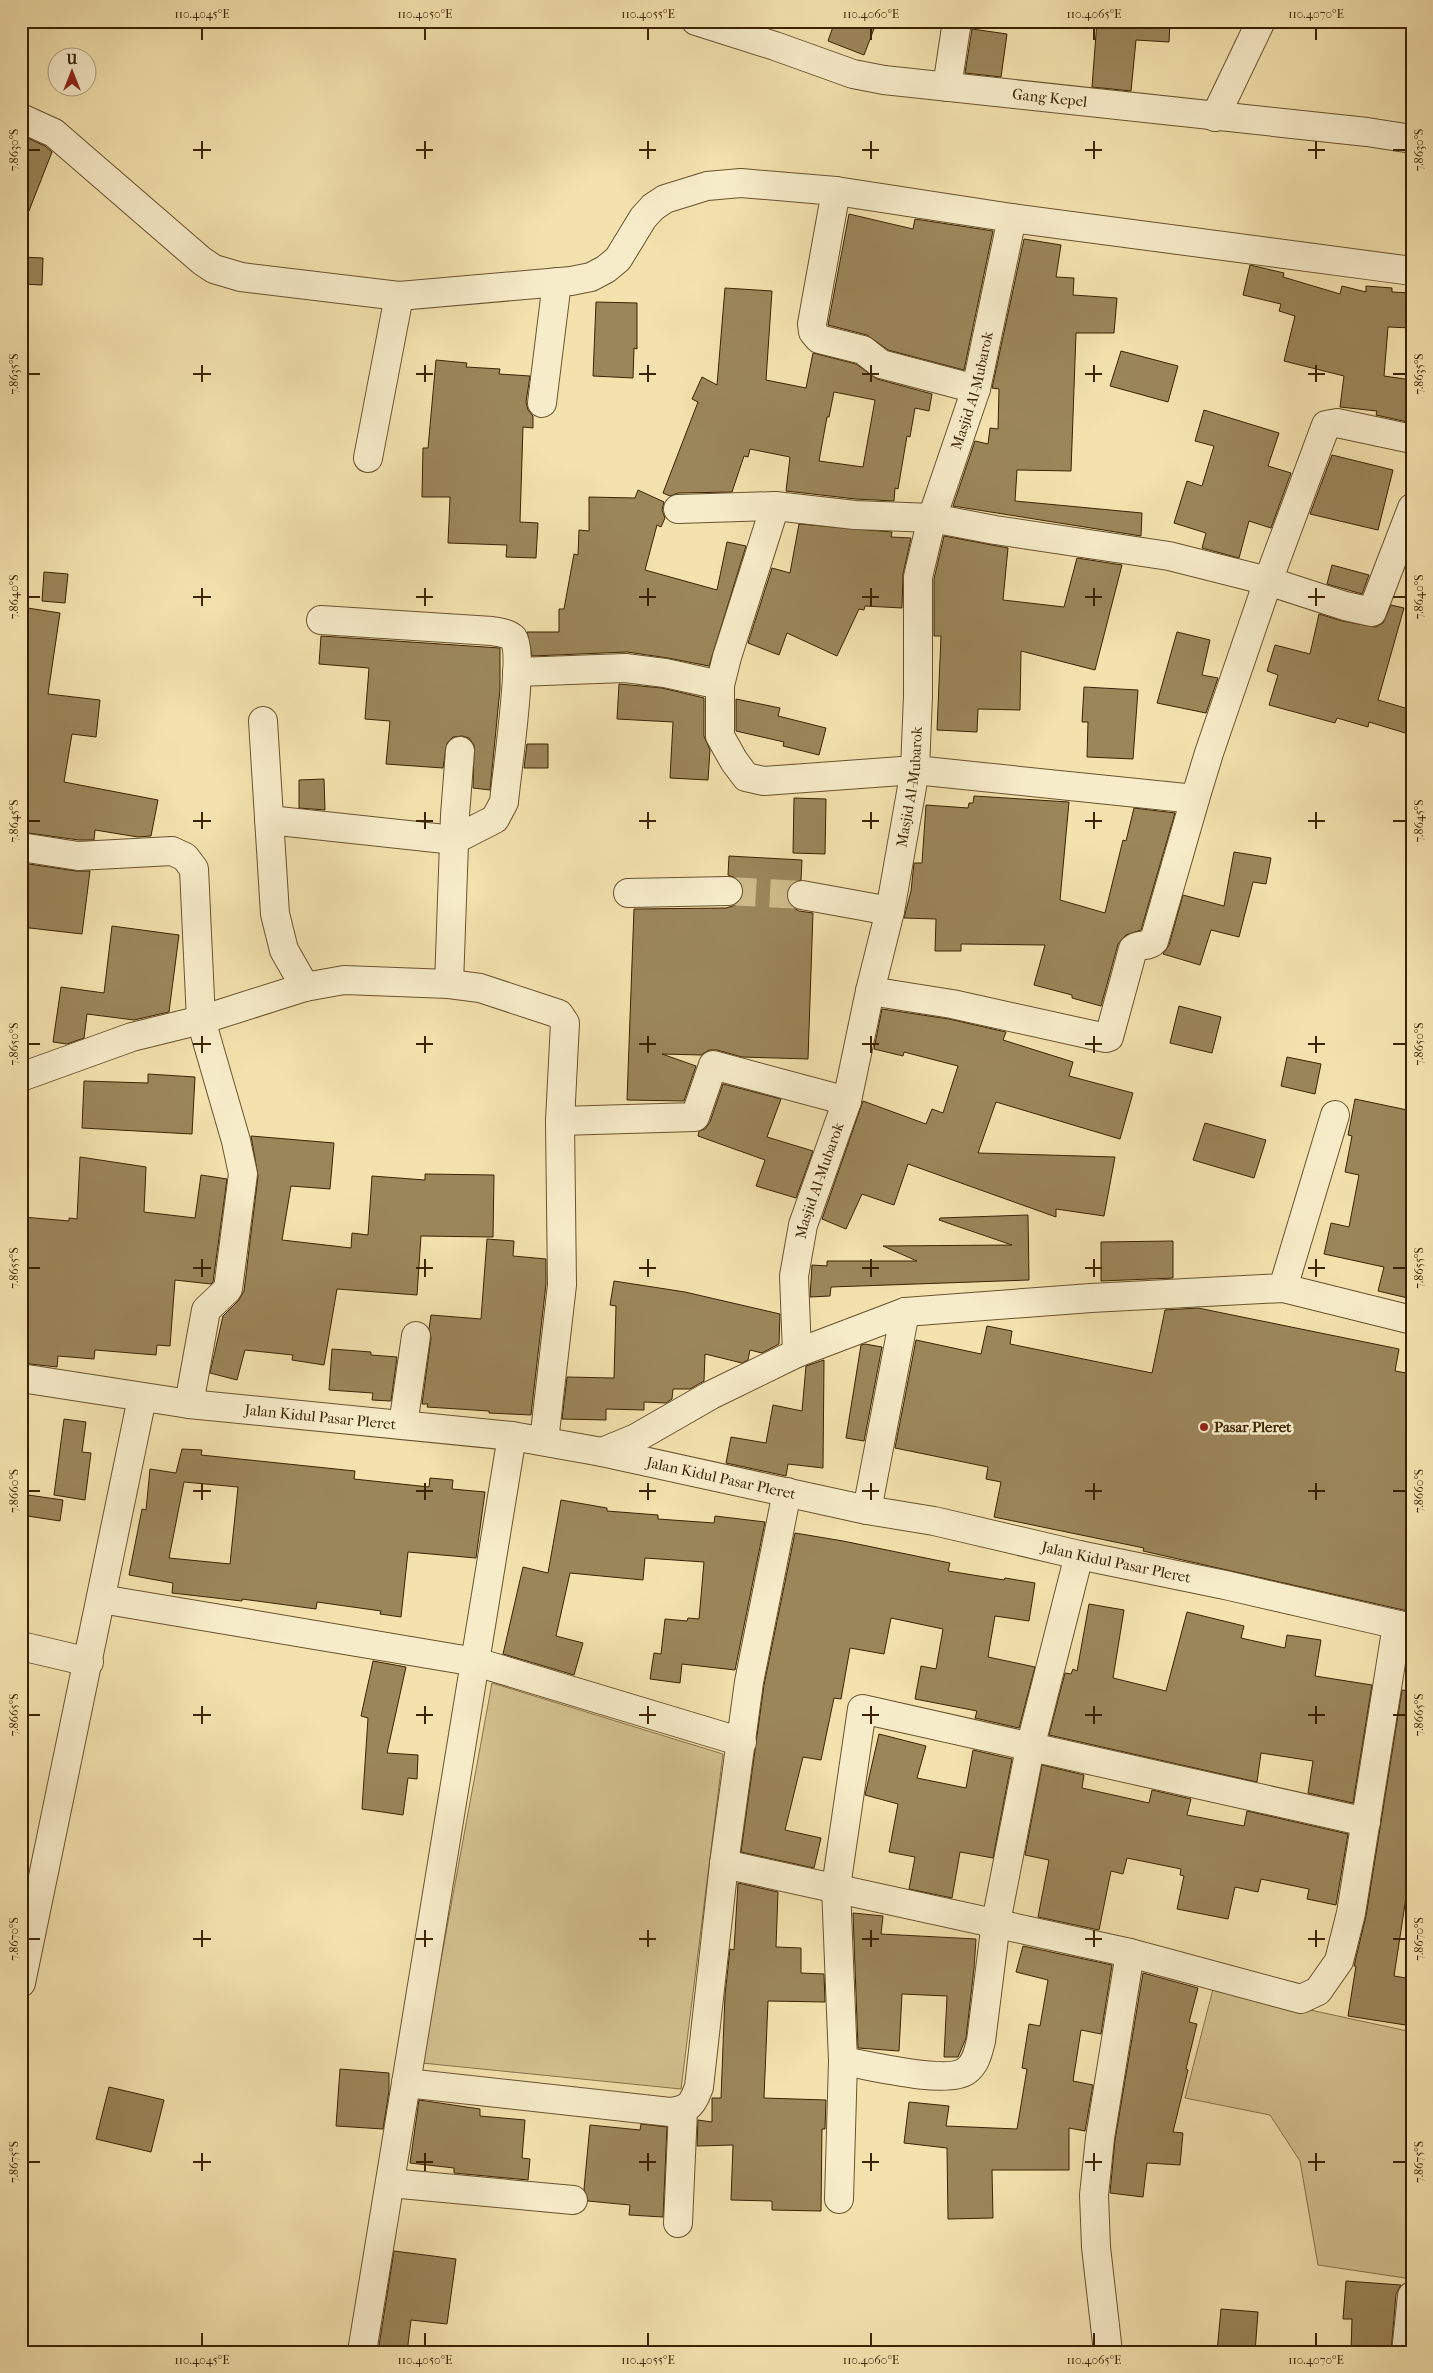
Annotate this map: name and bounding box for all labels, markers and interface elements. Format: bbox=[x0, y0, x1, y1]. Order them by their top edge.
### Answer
text: 110.4045°E bbox=[175, 7, 229, 21]
text: 110.4050°E bbox=[398, 7, 452, 21]
text: 110.4055°E bbox=[621, 7, 675, 21]
text: 110.4060°E bbox=[843, 7, 899, 21]
text: 110.4065°E bbox=[1067, 7, 1121, 21]
text: 110.4070°E bbox=[1288, 7, 1344, 21]
north arrow bbox=[48, 48, 98, 98]
text: U bbox=[66, 51, 78, 68]
street label: Gang Kepel bbox=[1011, 85, 1088, 111]
text: 7.8630°S bbox=[7, 129, 21, 171]
text: 7.8630°S bbox=[1412, 129, 1426, 171]
street label: Masjid Al-Mubarok bbox=[947, 330, 997, 452]
text: 7.8635°S bbox=[7, 353, 21, 395]
text: 7.8635°S bbox=[1412, 353, 1426, 395]
text: 7.8640°S bbox=[7, 575, 21, 619]
text: 7.8640°S bbox=[1412, 575, 1426, 619]
street label: Masjid Al-Mubarok bbox=[892, 726, 926, 849]
text: 7.8645°S bbox=[7, 800, 21, 842]
text: 7.8645°S bbox=[1412, 800, 1426, 842]
text: 7.8650°S bbox=[7, 1023, 21, 1065]
text: 7.8650°S bbox=[1412, 1023, 1426, 1065]
street label: Masjid Al-Mubarok bbox=[792, 1120, 848, 1240]
text: 7.8655°S bbox=[7, 1247, 21, 1289]
text: 7.8655°S bbox=[1412, 1247, 1426, 1289]
street label: Jalan Kidul Pasar Pleret bbox=[243, 1400, 398, 1434]
place label: Pasar Pleret bbox=[1214, 1418, 1292, 1436]
marker: Pasar Pleret bbox=[1198, 1421, 1210, 1433]
street label: Jalan Kidul Pasar Pleret bbox=[644, 1453, 798, 1503]
text: 7.8660°S bbox=[7, 1469, 21, 1513]
text: 7.8660°S bbox=[1412, 1469, 1426, 1513]
street label: Jalan Kidul Pasar Pleret bbox=[1039, 1537, 1193, 1587]
text: 7.8665°S bbox=[7, 1694, 21, 1736]
text: 7.8665°S bbox=[1412, 1694, 1426, 1736]
text: 7.8670°S bbox=[7, 1917, 21, 1961]
text: 7.8670°S bbox=[1412, 1917, 1426, 1961]
text: 7.8675°S bbox=[7, 2141, 21, 2183]
text: 7.8675°S bbox=[1412, 2141, 1426, 2183]
text: 110.4045°E bbox=[175, 2353, 229, 2367]
text: 110.4050°E bbox=[398, 2353, 452, 2367]
text: 110.4055°E bbox=[621, 2353, 675, 2367]
text: 110.4060°E bbox=[843, 2353, 899, 2367]
text: 110.4065°E bbox=[1067, 2353, 1121, 2367]
text: 110.4070°E bbox=[1288, 2353, 1344, 2367]

